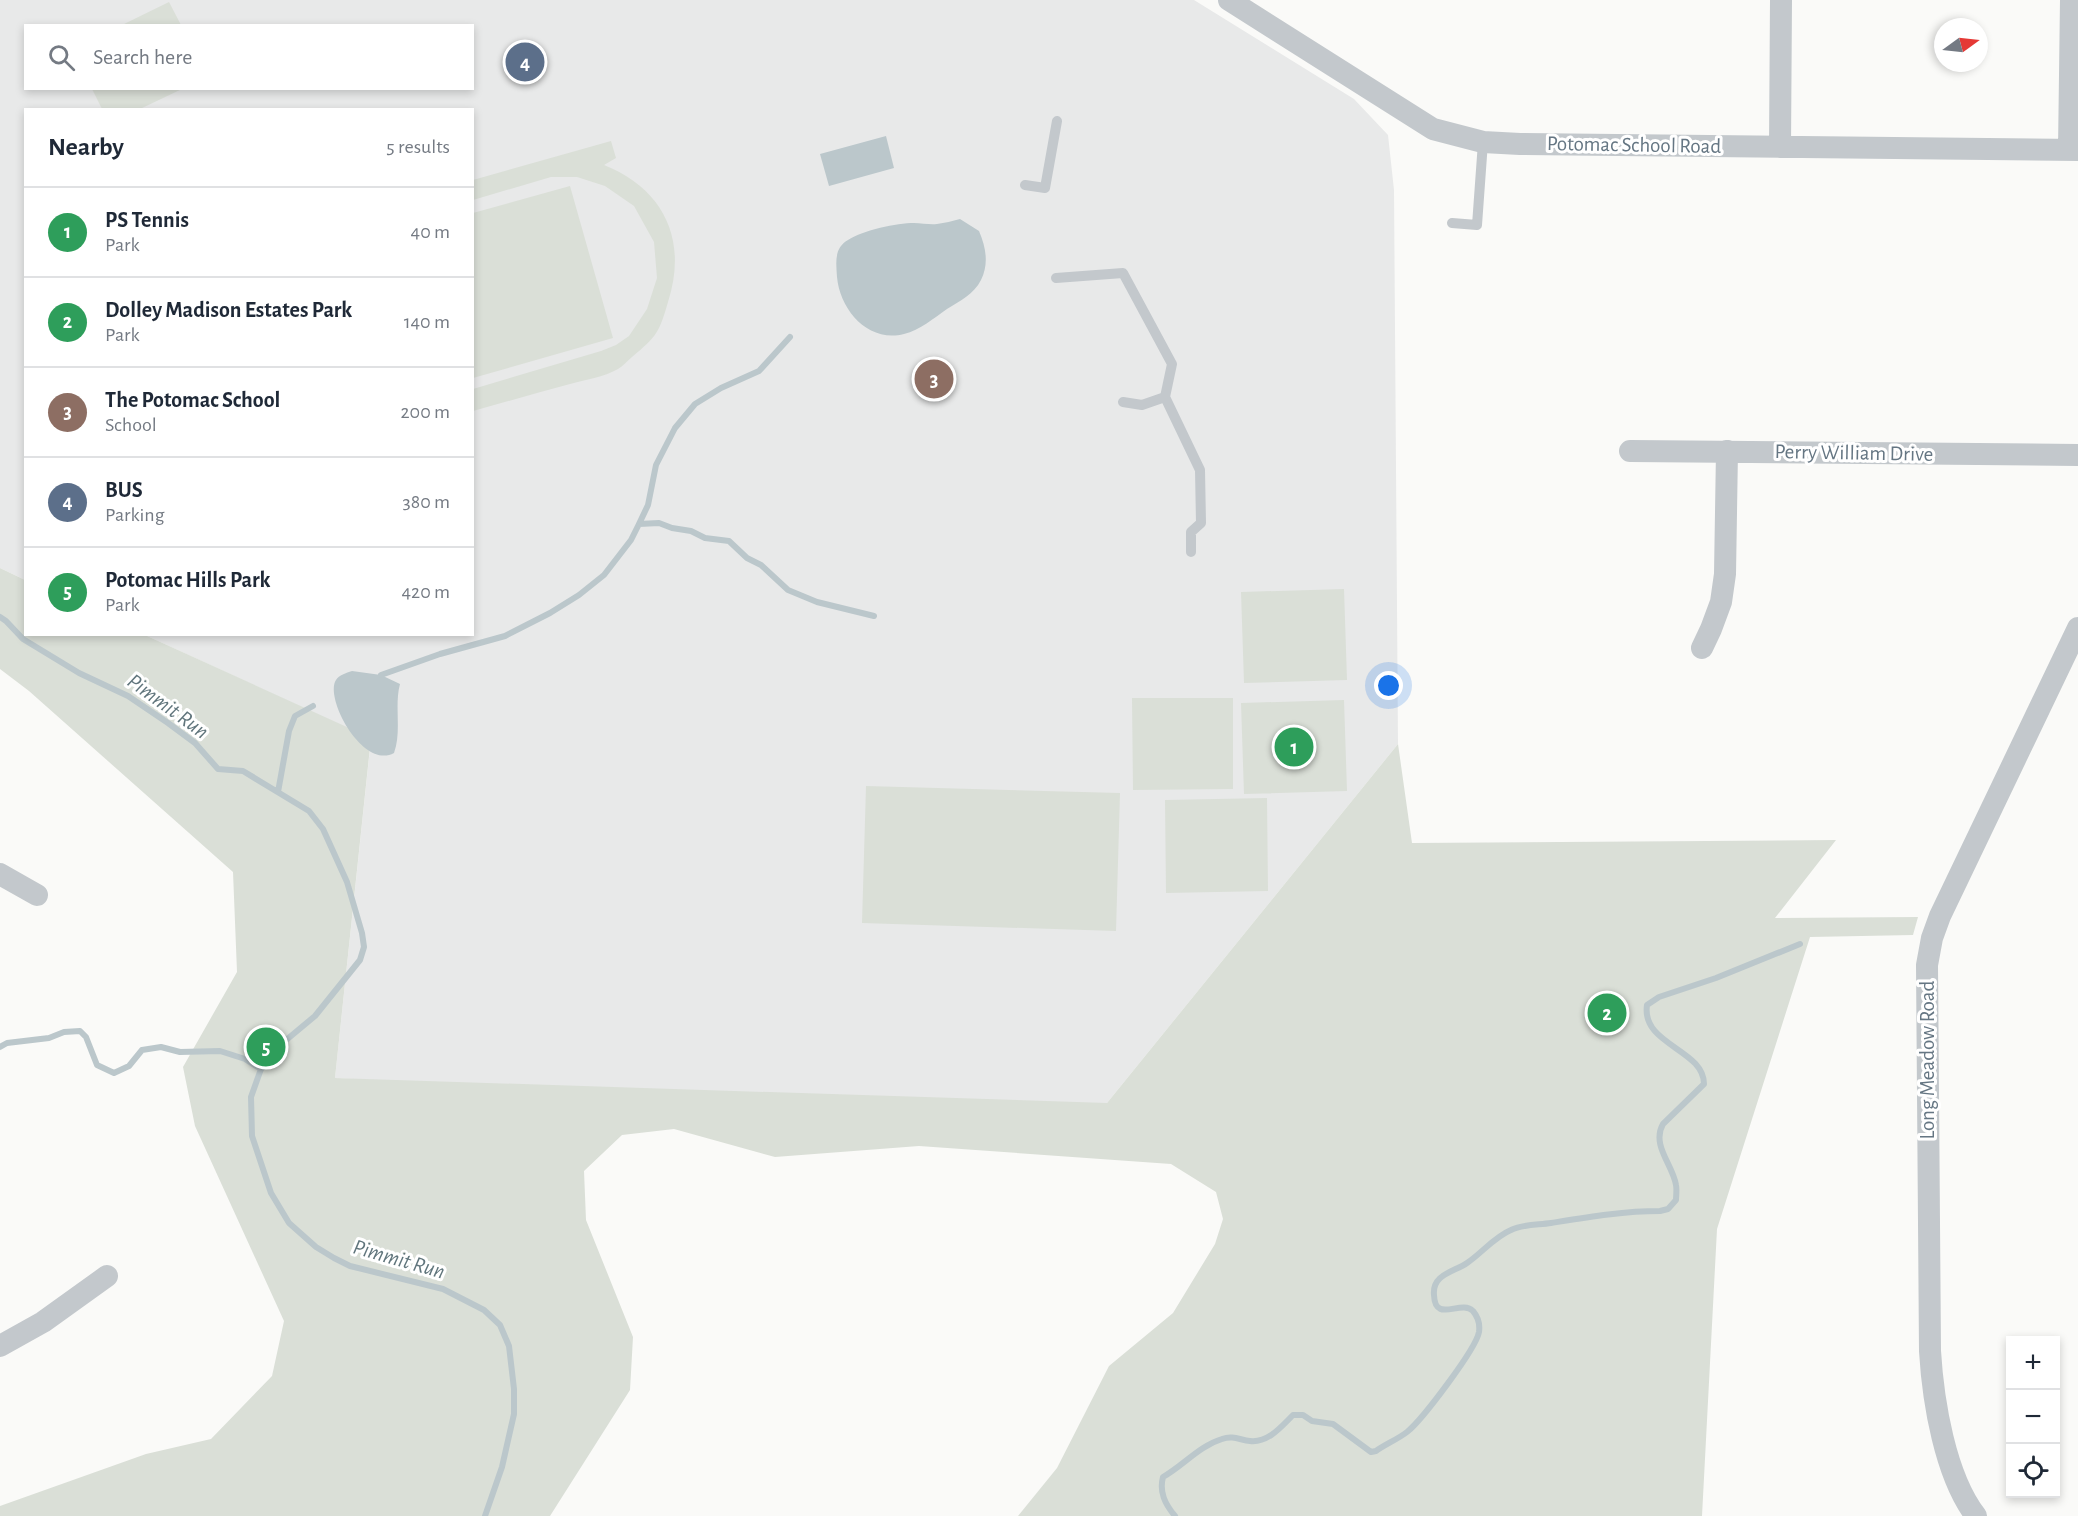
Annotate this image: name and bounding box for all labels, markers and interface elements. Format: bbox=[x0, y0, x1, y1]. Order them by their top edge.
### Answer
north arrow bbox=[1934, 18, 1988, 72]
search box bbox=[24, 24, 474, 90]
pin: 4 bbox=[506, 40, 544, 84]
icon: search bbox=[45, 41, 78, 74]
text: Search here bbox=[93, 46, 192, 68]
street label: Potomac School Road bbox=[1547, 133, 1721, 157]
text: Nearby bbox=[48, 134, 124, 160]
text: 5 results bbox=[386, 137, 450, 157]
text: PS Tennis bbox=[105, 209, 189, 231]
text: 1 bbox=[64, 222, 71, 242]
text: 40 m bbox=[411, 222, 450, 242]
text: Park bbox=[105, 235, 140, 255]
text: Dolley Madison Estates Park bbox=[105, 299, 352, 321]
text: 2 bbox=[63, 312, 72, 332]
text: 140 m bbox=[404, 312, 450, 332]
text: Park bbox=[105, 325, 140, 345]
pin: 3 bbox=[914, 356, 954, 401]
text: The Potomac School bbox=[105, 389, 280, 411]
text: 3 bbox=[63, 402, 72, 422]
text: 200 m bbox=[400, 402, 450, 422]
text: School bbox=[105, 415, 157, 435]
street label: Perry William Drive bbox=[1774, 441, 1934, 465]
text: BUS bbox=[105, 479, 143, 501]
text: 4 bbox=[62, 492, 73, 512]
text: 380 m bbox=[402, 492, 450, 512]
text: Parking bbox=[105, 505, 164, 525]
text: Potomac Hills Park bbox=[105, 569, 270, 591]
text: 5 bbox=[63, 582, 72, 602]
text: 420 m bbox=[401, 582, 450, 602]
text: Park bbox=[105, 595, 140, 615]
water label: Pimmit Run bbox=[123, 669, 213, 743]
your location bbox=[1374, 671, 1403, 700]
pin: 1 bbox=[1274, 724, 1314, 770]
street label: Long Meadow Road bbox=[1917, 980, 1938, 1139]
pin: 2 bbox=[1588, 990, 1626, 1036]
pin: 5 bbox=[246, 1024, 286, 1070]
water label: Pimmit Run bbox=[351, 1235, 447, 1283]
map controls bbox=[2006, 1336, 2060, 1498]
button: + bbox=[2006, 1336, 2060, 1390]
button: − bbox=[2006, 1390, 2060, 1444]
button: locate bbox=[2006, 1444, 2060, 1498]

